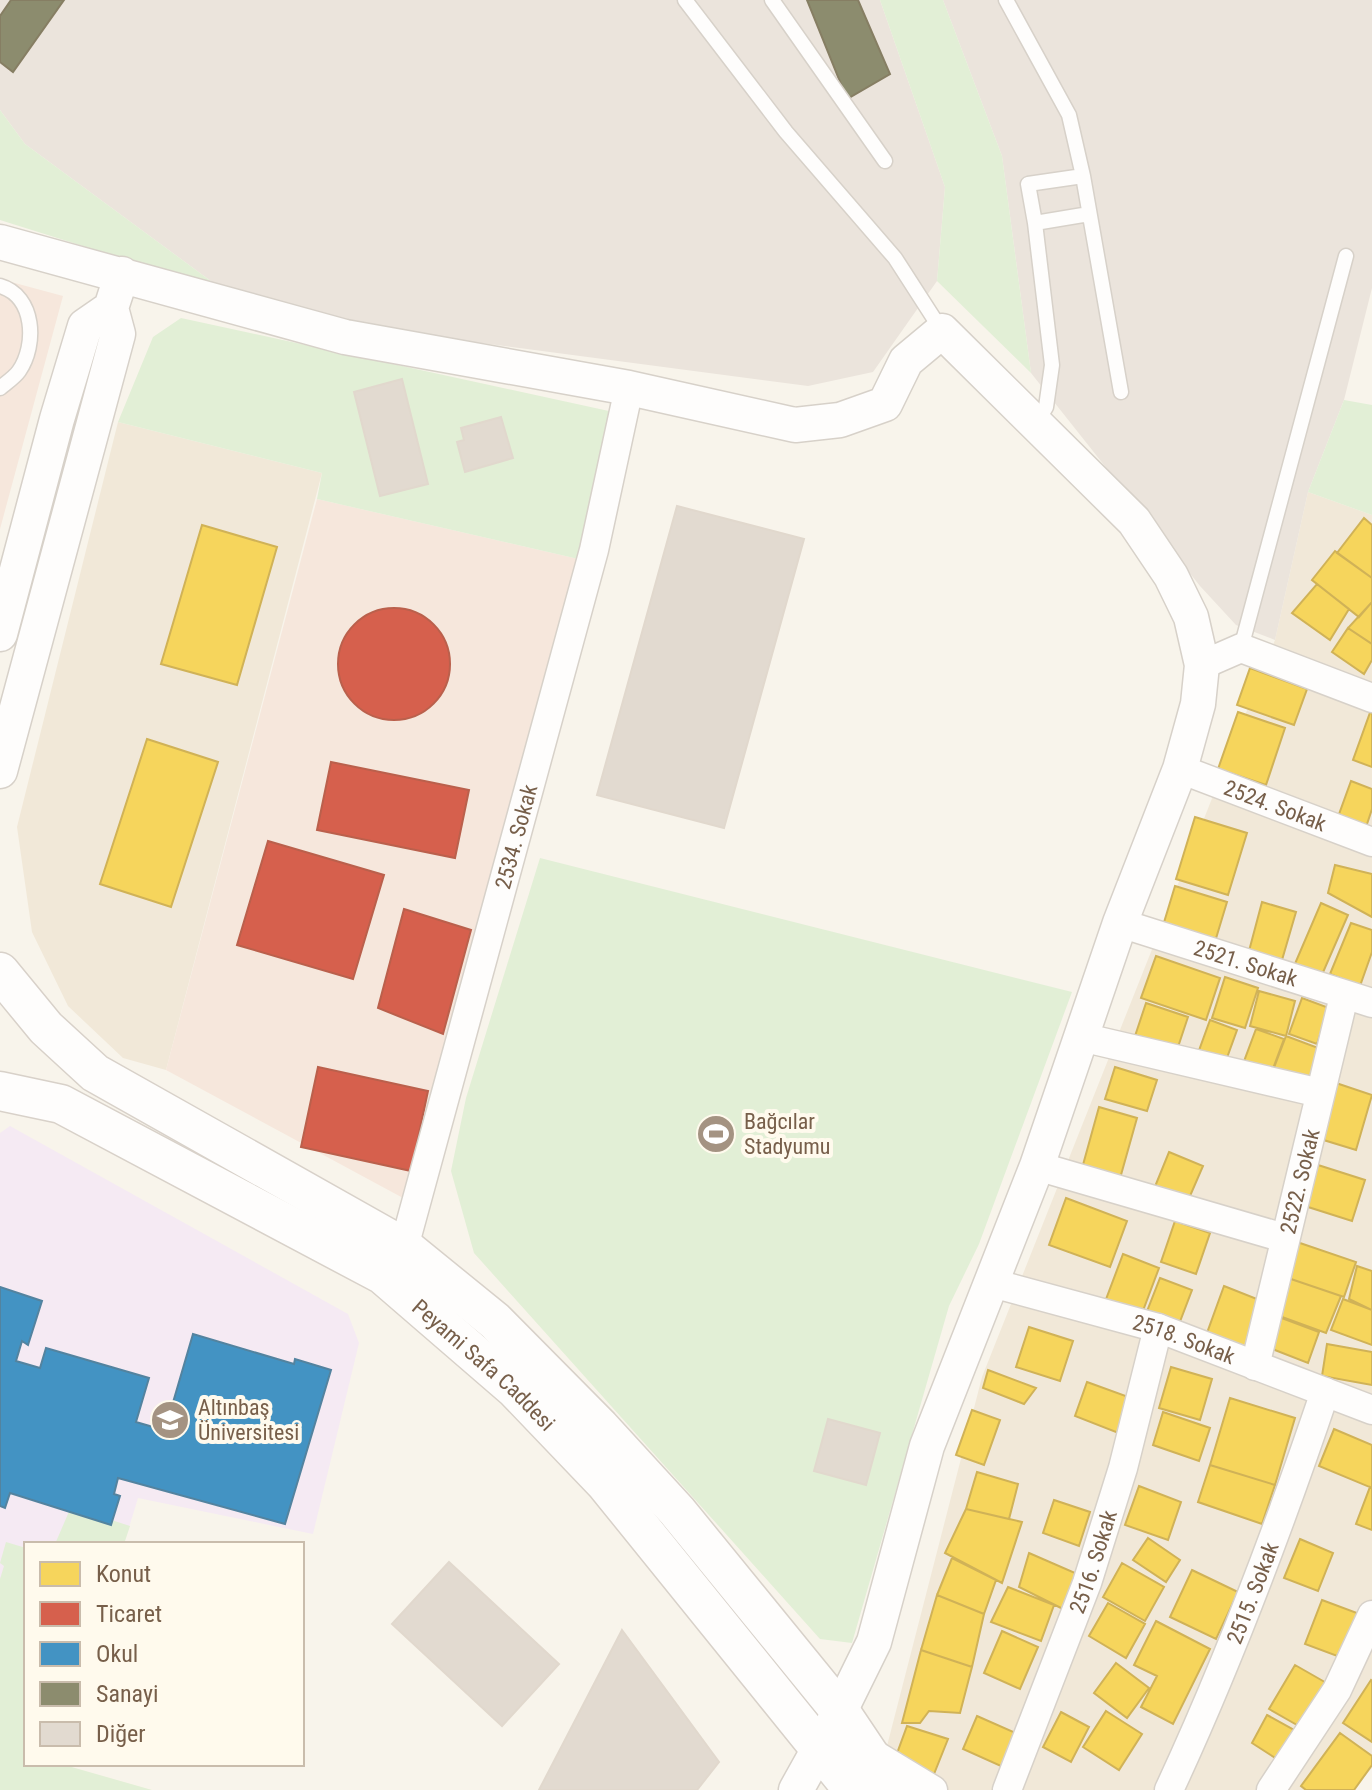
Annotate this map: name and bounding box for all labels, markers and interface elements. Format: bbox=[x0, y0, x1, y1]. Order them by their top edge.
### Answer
street label: 2524. Sokak bbox=[1221, 775, 1330, 836]
street label: 2534. Sokak bbox=[490, 782, 543, 892]
street label: 2521. Sokak bbox=[1191, 935, 1301, 992]
place label: Bağcılar Stadyumu bbox=[744, 1109, 830, 1159]
sports icon: Bağcılar Stadyumu bbox=[695, 1113, 737, 1155]
street label: 2522. Sokak bbox=[1275, 1126, 1325, 1236]
street label: Peyami Safa Caddesi bbox=[407, 1294, 560, 1436]
street label: 2518. Sokak bbox=[1130, 1310, 1239, 1369]
place label: Altınbaş Üniversitesi bbox=[198, 1395, 299, 1445]
school or university icon: Altınbaş Üniversitesi bbox=[149, 1399, 191, 1441]
street label: 2516. Sokak bbox=[1064, 1507, 1122, 1617]
street label: 2515. Sokak bbox=[1222, 1539, 1284, 1648]
legend bbox=[24, 1542, 304, 1766]
text: Konut bbox=[96, 1560, 151, 1588]
text: Ticaret bbox=[96, 1600, 162, 1628]
text: Okul bbox=[96, 1640, 138, 1668]
text: Sanayi bbox=[96, 1680, 158, 1708]
text: Diğer bbox=[96, 1720, 146, 1748]

